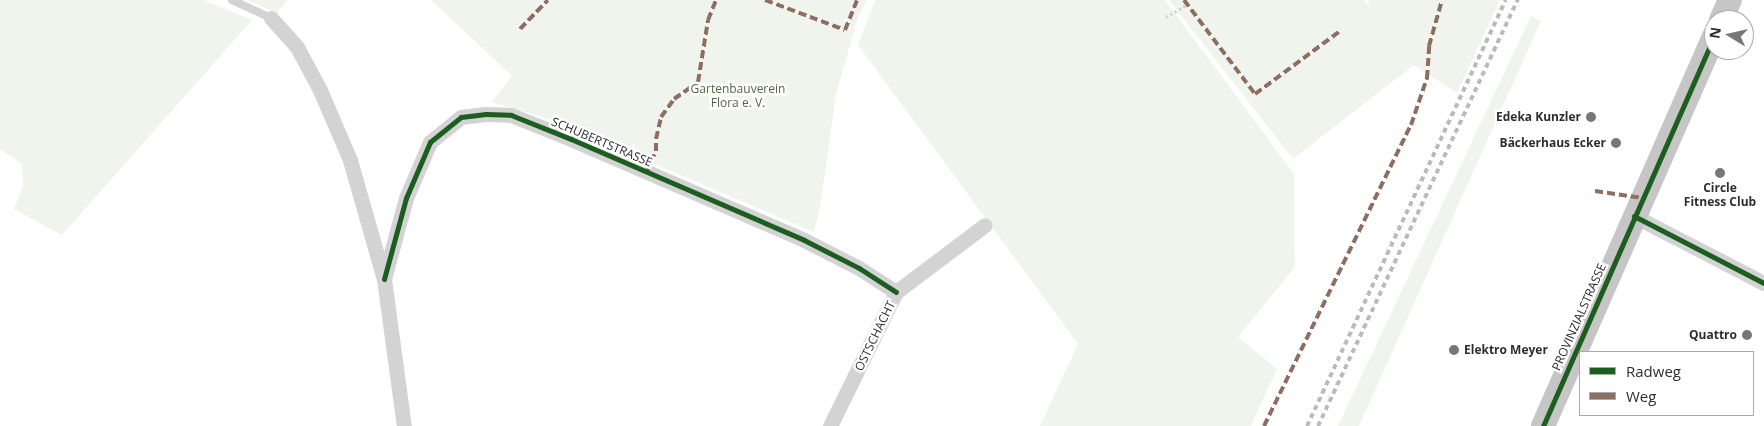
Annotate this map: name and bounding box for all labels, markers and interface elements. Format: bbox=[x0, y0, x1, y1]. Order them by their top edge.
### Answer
north arrow bbox=[1704, 10, 1754, 60]
text: N bbox=[1704, 26, 1725, 40]
park label: Gartenbauverein Flora e. V. bbox=[691, 82, 785, 110]
place label: Edeka Kunzler bbox=[1496, 110, 1581, 124]
marker: Edeka Kunzler bbox=[1585, 111, 1597, 123]
street label: SCHUBERTSTRASSE bbox=[549, 114, 655, 170]
place label: Bäckerhaus Ecker bbox=[1500, 136, 1606, 150]
marker: Bäckerhaus Ecker bbox=[1610, 137, 1622, 149]
marker: Circle Fitness Club bbox=[1714, 167, 1726, 179]
place label: Circle Fitness Club bbox=[1684, 181, 1756, 209]
street label: PROVINZIALSTRASSE bbox=[1549, 261, 1609, 373]
street label: OSTSCHACHT bbox=[852, 299, 898, 373]
place label: Quattro bbox=[1689, 328, 1737, 342]
marker: Quattro bbox=[1741, 329, 1753, 341]
place label: Elektro Meyer bbox=[1464, 343, 1548, 357]
marker: Elektro Meyer bbox=[1448, 344, 1460, 356]
legend bbox=[1579, 351, 1754, 416]
text: Radweg bbox=[1626, 361, 1681, 381]
text: Weg bbox=[1626, 386, 1656, 406]

